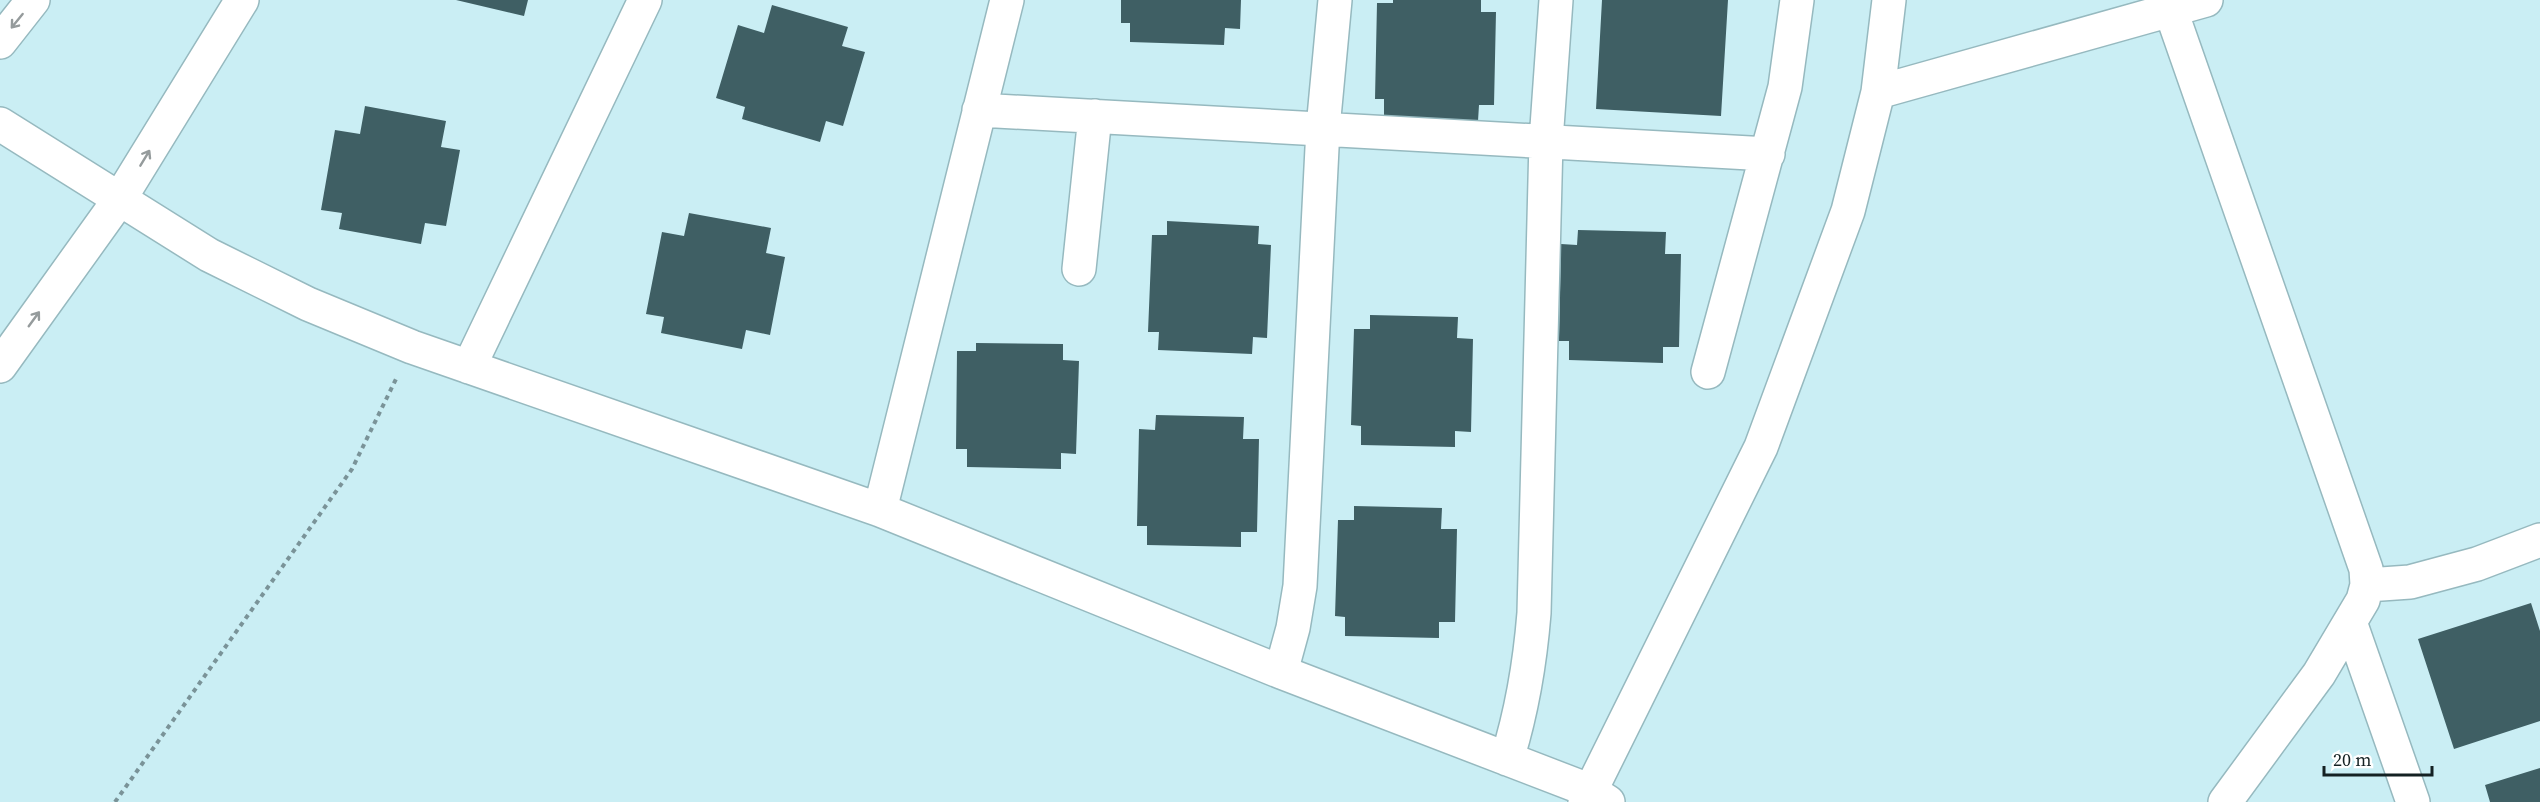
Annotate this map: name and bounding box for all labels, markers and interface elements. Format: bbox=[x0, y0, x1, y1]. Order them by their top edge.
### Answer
one-way arrow bbox=[10, 13, 23, 29]
one-way arrow bbox=[139, 150, 151, 167]
one-way arrow bbox=[28, 311, 40, 327]
scale bar bbox=[2324, 739, 2432, 777]
text: 20 m bbox=[2333, 747, 2371, 772]

